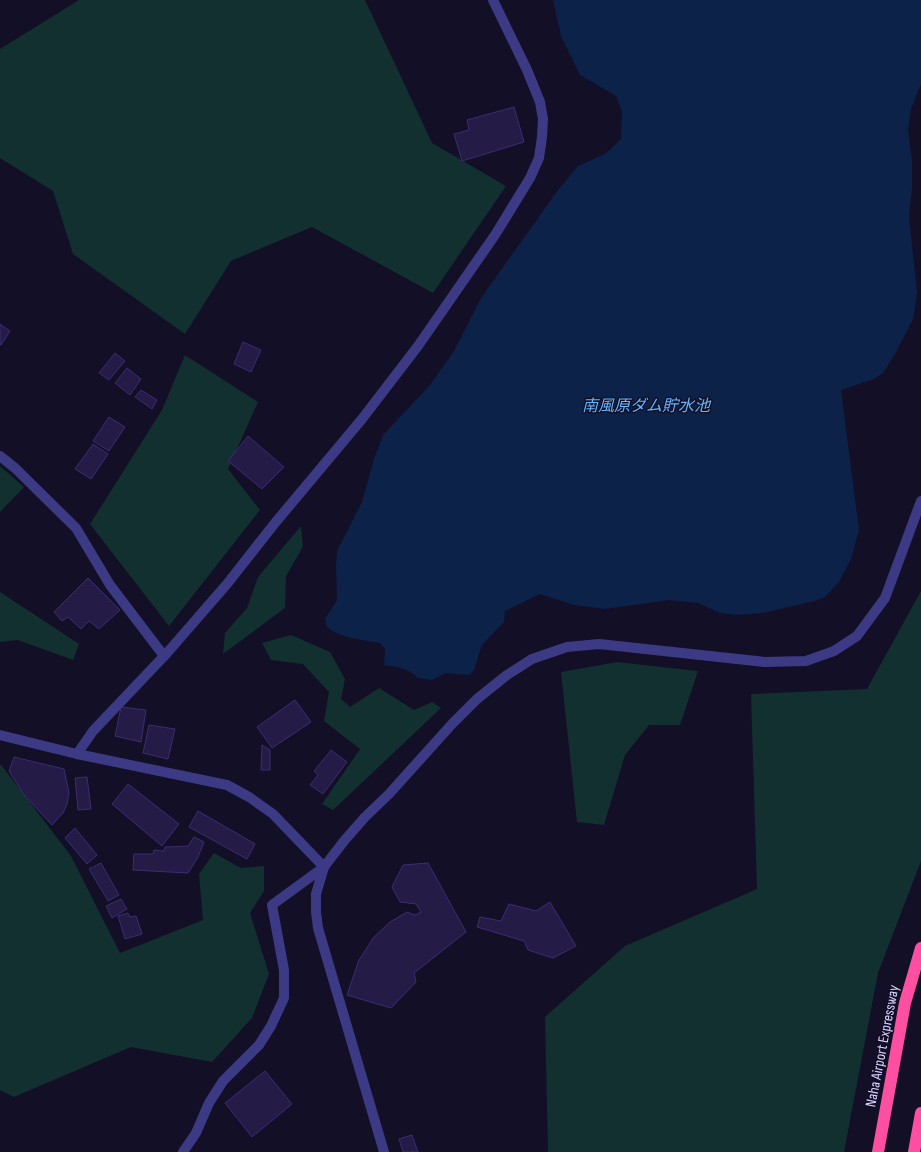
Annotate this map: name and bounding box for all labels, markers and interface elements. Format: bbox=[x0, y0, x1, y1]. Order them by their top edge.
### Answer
water label: 南風原ダム貯水池 bbox=[582, 397, 712, 416]
street label: Naha Airport Expressway bbox=[861, 983, 904, 1109]

